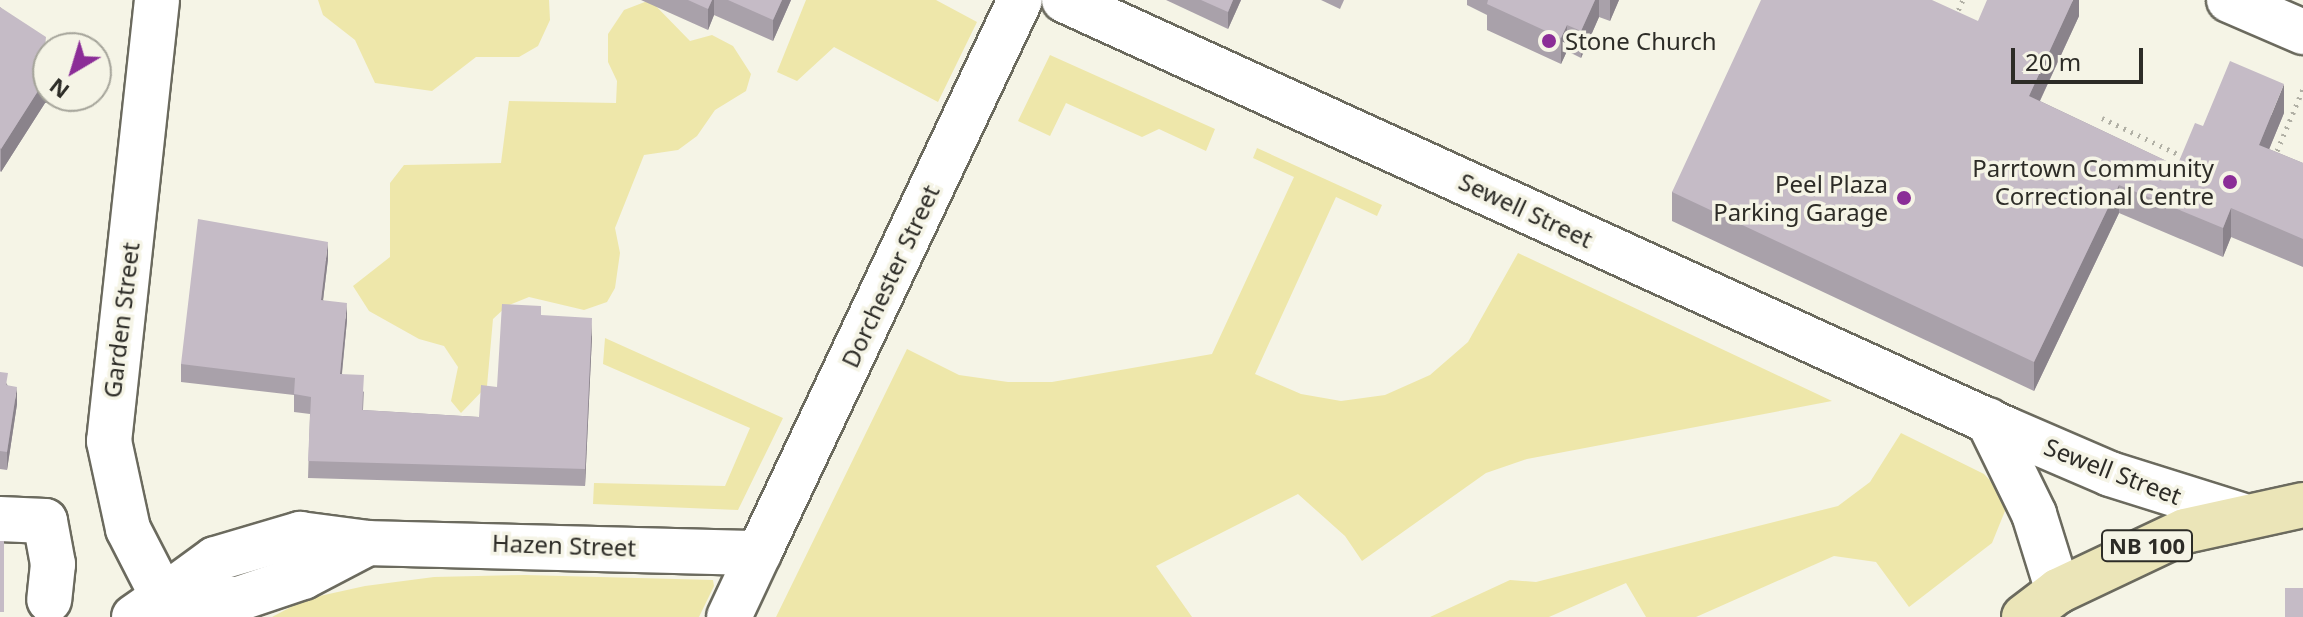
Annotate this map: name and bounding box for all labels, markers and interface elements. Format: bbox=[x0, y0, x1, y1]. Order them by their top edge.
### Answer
place label: Stone Church bbox=[1565, 27, 1717, 55]
north arrow bbox=[32, 32, 112, 112]
marker: Stone Church bbox=[1540, 32, 1558, 50]
scale bar bbox=[2015, 32, 2147, 82]
text: 20 m bbox=[2025, 45, 2081, 78]
text: N bbox=[42, 72, 75, 107]
place label: Parrtown Community Correctional Centre bbox=[1972, 154, 2214, 210]
street label: Sewell Street bbox=[1455, 166, 1597, 254]
place label: Peel Plaza Parking Garage bbox=[1713, 170, 1888, 226]
marker: Parrtown Community Correctional Centre bbox=[2221, 173, 2239, 191]
street label: Dorchester Street bbox=[835, 180, 945, 372]
marker: Peel Plaza Parking Garage bbox=[1895, 189, 1913, 207]
street label: Garden Street bbox=[97, 240, 145, 400]
street label: Sewell Street bbox=[2040, 432, 2186, 510]
street label: Hazen Street bbox=[491, 528, 637, 562]
road number: NB 100 bbox=[2101, 528, 2193, 564]

